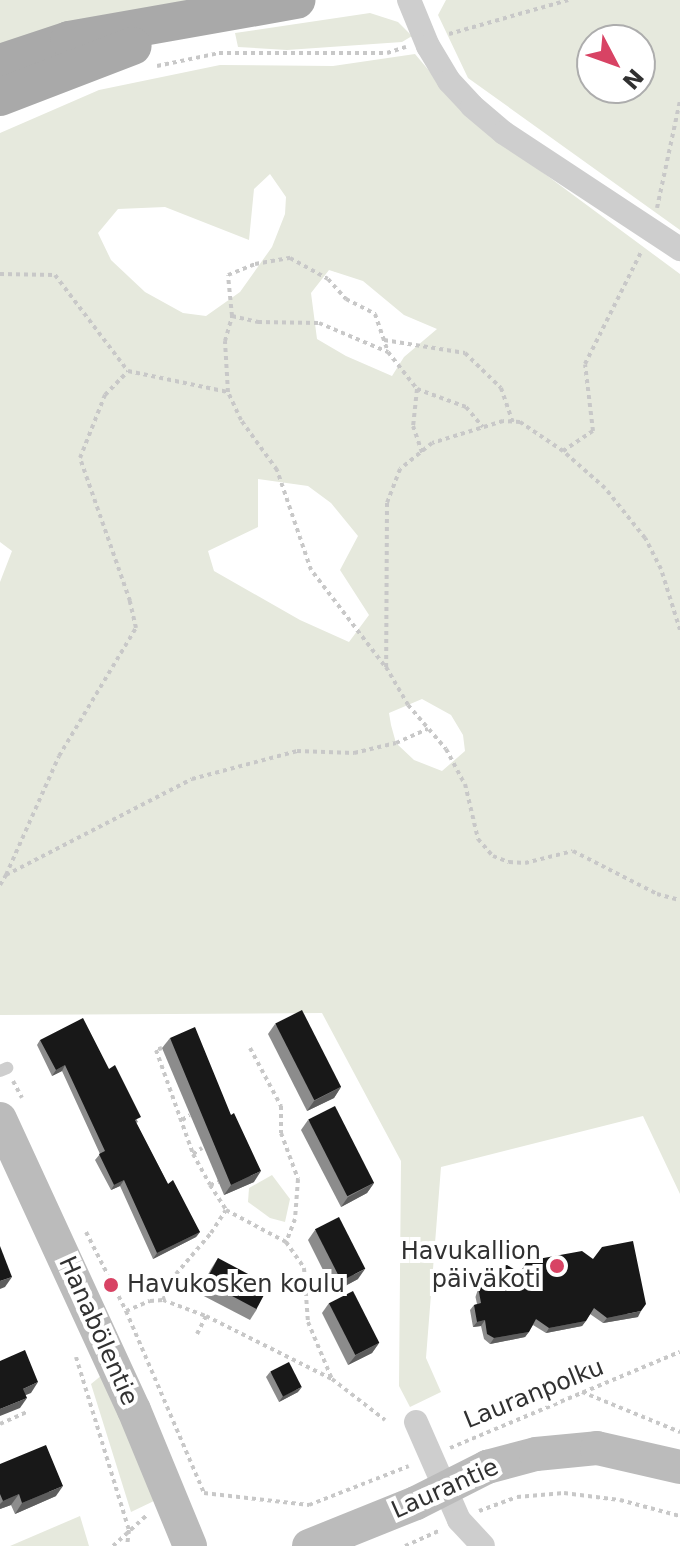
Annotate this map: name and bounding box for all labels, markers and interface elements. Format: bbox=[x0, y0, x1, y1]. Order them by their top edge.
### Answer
north arrow bbox=[576, 24, 656, 104]
text: N bbox=[618, 64, 648, 94]
place label: Havukallion päiväkoti bbox=[401, 1238, 541, 1294]
street label: Hanabölentie bbox=[52, 1252, 144, 1410]
marker: Havukallion päiväkoti bbox=[548, 1257, 566, 1275]
place label: Havukosken koulu bbox=[127, 1271, 345, 1299]
marker: Havukosken koulu bbox=[102, 1276, 120, 1294]
street label: Lauranpolku bbox=[460, 1353, 608, 1435]
street label: Laurantie bbox=[387, 1453, 503, 1525]

